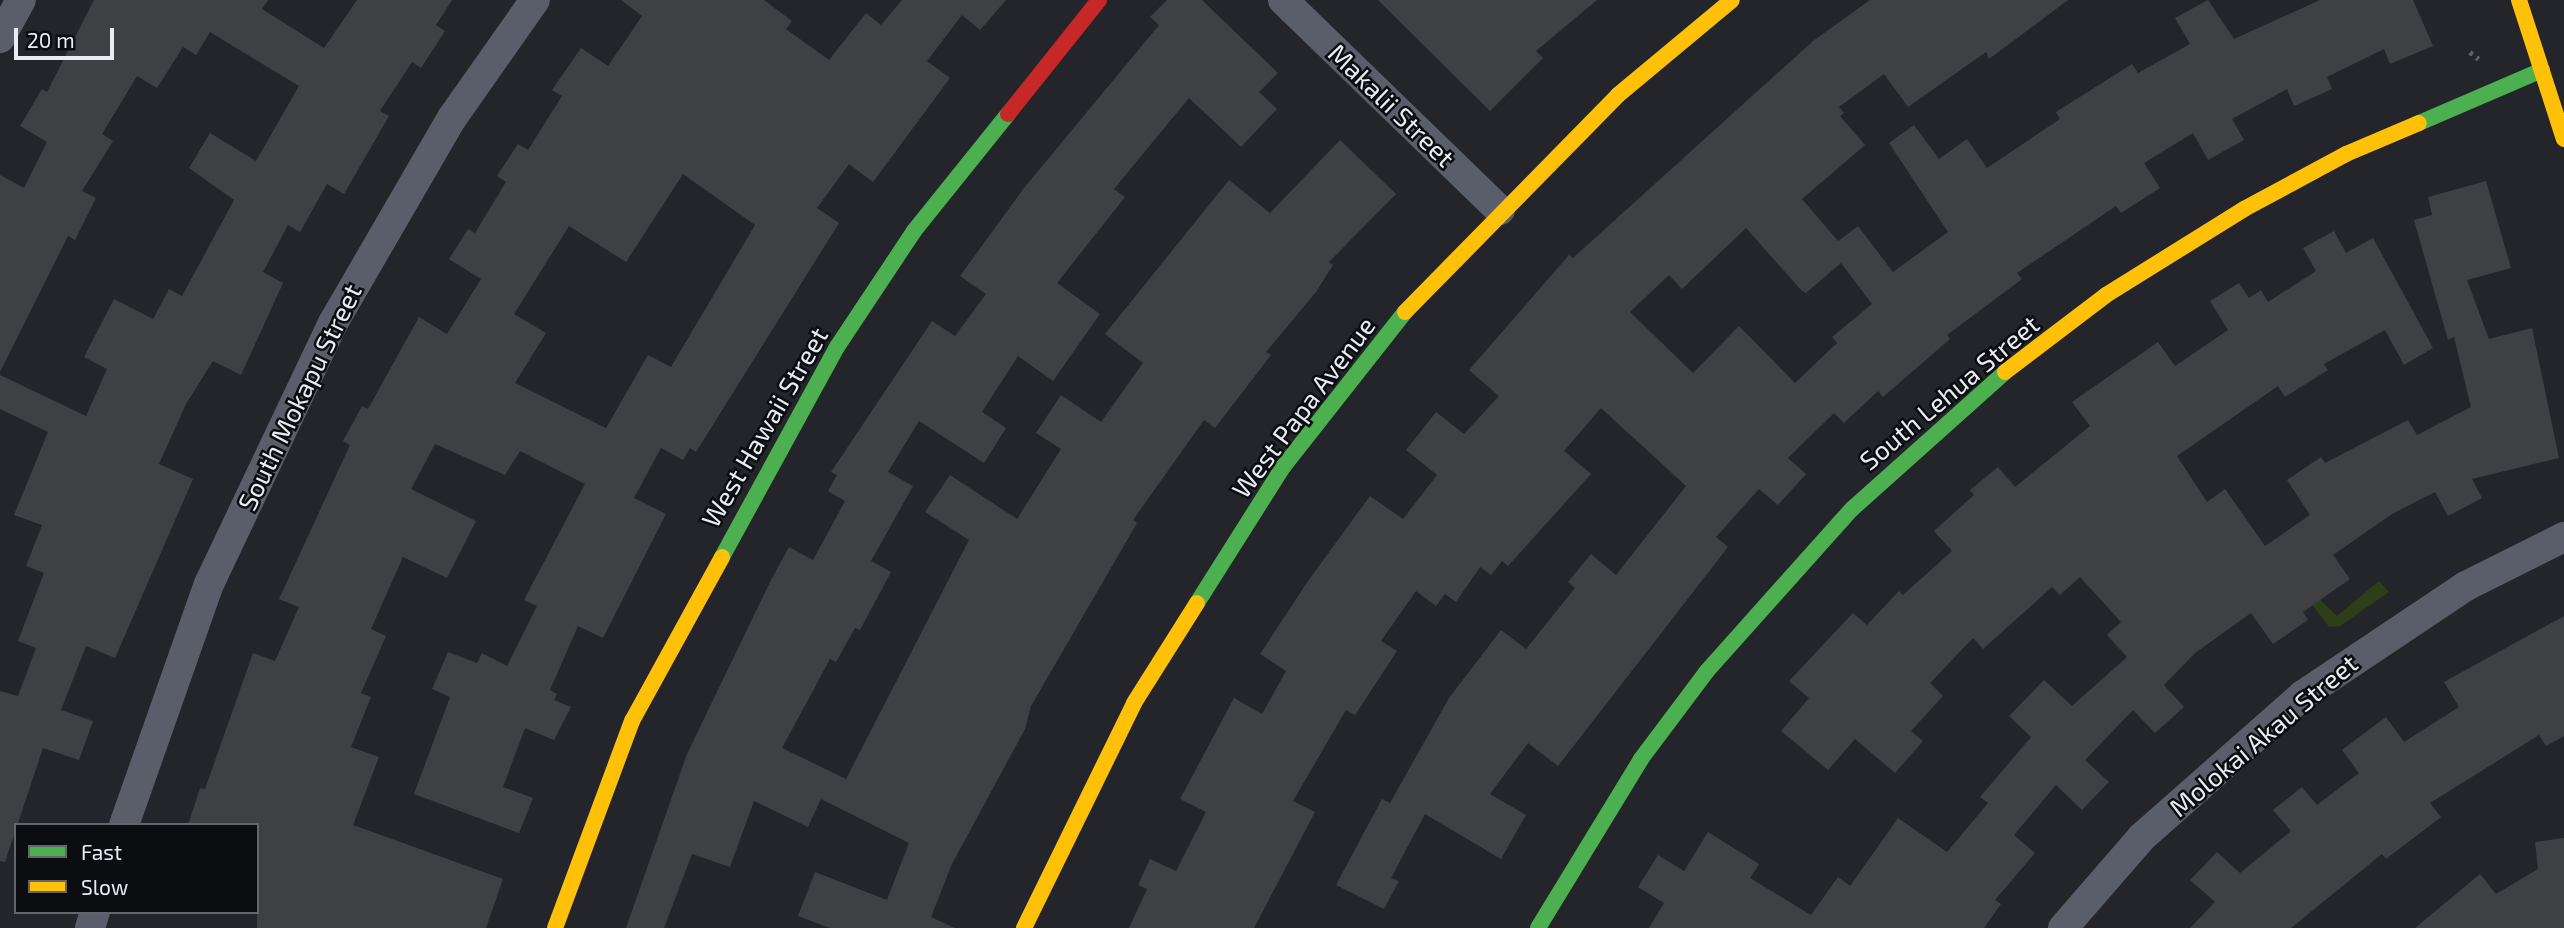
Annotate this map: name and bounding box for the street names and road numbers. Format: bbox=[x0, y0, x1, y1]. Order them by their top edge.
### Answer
street label: Makalii Street bbox=[1322, 37, 1462, 173]
street label: South Mokapu Street bbox=[231, 279, 367, 515]
street label: South Lehua Street bbox=[1853, 308, 2045, 476]
street label: West Papa Avenue bbox=[1225, 310, 1381, 504]
street label: West Hawaii Street bbox=[694, 322, 834, 532]
street label: Molokai Akau Street bbox=[2162, 647, 2364, 823]

